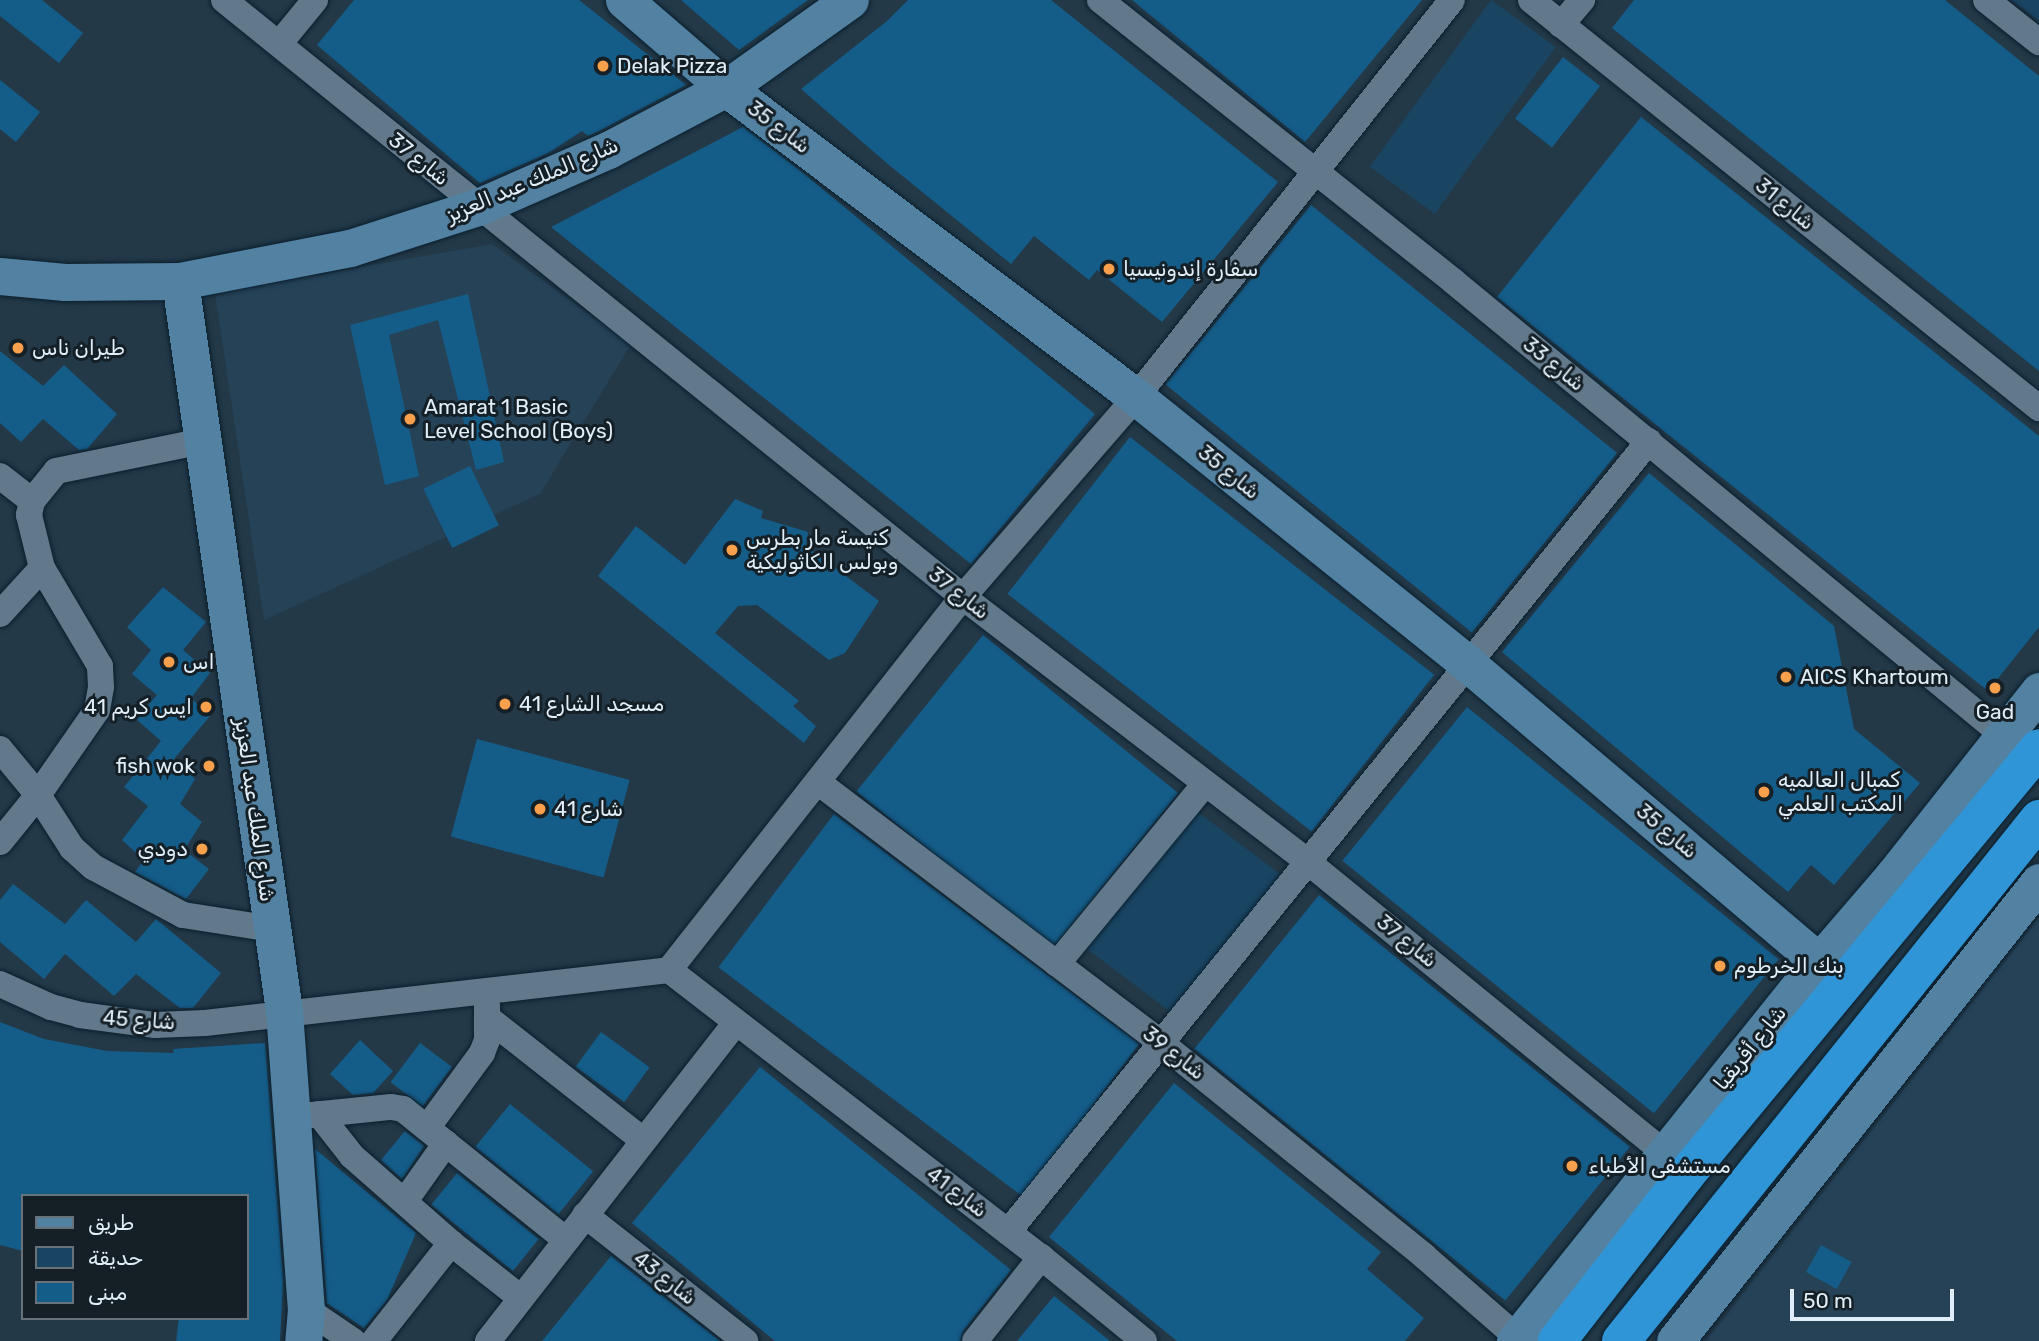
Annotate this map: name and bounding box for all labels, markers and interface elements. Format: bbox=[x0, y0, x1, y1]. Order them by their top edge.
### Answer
place label: Delak Pizza bbox=[617, 53, 727, 79]
marker: Delak Pizza bbox=[595, 58, 611, 74]
street label: شارع 35 bbox=[743, 95, 815, 159]
street label: شارع 37 bbox=[384, 127, 454, 191]
street label: شارع الملك عبد العزيز bbox=[442, 132, 622, 228]
street label: شارع 31 bbox=[1751, 173, 1819, 235]
place label: سفارة إندونيسيا bbox=[1123, 256, 1258, 282]
marker: سفارة إندونيسيا bbox=[1101, 261, 1117, 277]
street label: شارع 33 bbox=[1518, 331, 1590, 397]
place label: طيران ناس bbox=[32, 335, 125, 361]
marker: طيران ناس bbox=[10, 340, 26, 356]
place label: Amarat 1 Basic Level School (Boys) bbox=[424, 394, 613, 444]
marker: Amarat 1 Basic Level School (Boys) bbox=[402, 411, 418, 427]
street label: شارع 35 bbox=[1193, 440, 1265, 504]
place label: كنيسة مار بطرس وبولس الكاثوليكية bbox=[746, 525, 898, 575]
marker: كنيسة مار بطرس وبولس الكاثوليكية bbox=[724, 542, 740, 558]
street label: شارع 37 bbox=[924, 561, 994, 625]
place label: اس bbox=[183, 649, 215, 675]
marker: اس bbox=[161, 654, 177, 670]
place label: AICS Khartoum bbox=[1800, 664, 1949, 690]
marker: AICS Khartoum bbox=[1778, 669, 1794, 685]
marker: Gad bbox=[1987, 680, 2003, 696]
place label: مسجد الشارع 41 bbox=[519, 691, 664, 717]
place label: 41 ايس كريم bbox=[84, 694, 192, 720]
marker: مسجد الشارع 41 bbox=[497, 696, 513, 712]
marker: 41 ايس كريم bbox=[198, 699, 214, 715]
place label: Gad bbox=[1976, 699, 2014, 725]
street label: شارع الملك عبد العزيز bbox=[230, 717, 280, 903]
place label: fish wok bbox=[115, 753, 195, 779]
marker: fish wok bbox=[201, 758, 217, 774]
place label: كمبال العالميه المكتب العلمي bbox=[1778, 767, 1903, 817]
marker: كمبال العالميه المكتب العلمي bbox=[1756, 784, 1772, 800]
place label: شارع 41 bbox=[554, 796, 623, 822]
street label: شارع 35 bbox=[1631, 798, 1703, 864]
marker: شارع 41 bbox=[532, 801, 548, 817]
place label: دودي bbox=[137, 836, 188, 862]
marker: دودي bbox=[194, 841, 210, 857]
street label: شارع 37 bbox=[1372, 909, 1442, 973]
place label: بنك الخرطوم bbox=[1734, 953, 1844, 979]
marker: بنك الخرطوم bbox=[1712, 958, 1728, 974]
street label: شارع أفريقيا bbox=[1708, 1001, 1792, 1095]
street label: شارع 45 bbox=[102, 1005, 176, 1035]
street label: شارع 39 bbox=[1138, 1021, 1210, 1085]
place label: مستشفی الأطباء bbox=[1588, 1153, 1731, 1179]
marker: مستشفی الأطباء bbox=[1562, 1156, 1582, 1176]
street label: شارع 41 bbox=[922, 1161, 992, 1223]
legend bbox=[21, 1194, 248, 1320]
text: طريق bbox=[88, 1210, 134, 1235]
text: حديقة bbox=[88, 1245, 143, 1270]
street label: شارع 43 bbox=[629, 1246, 701, 1310]
scale bar bbox=[1794, 1274, 1958, 1318]
text: مبنى bbox=[88, 1280, 127, 1305]
text: 50 m bbox=[1803, 1288, 1853, 1313]

